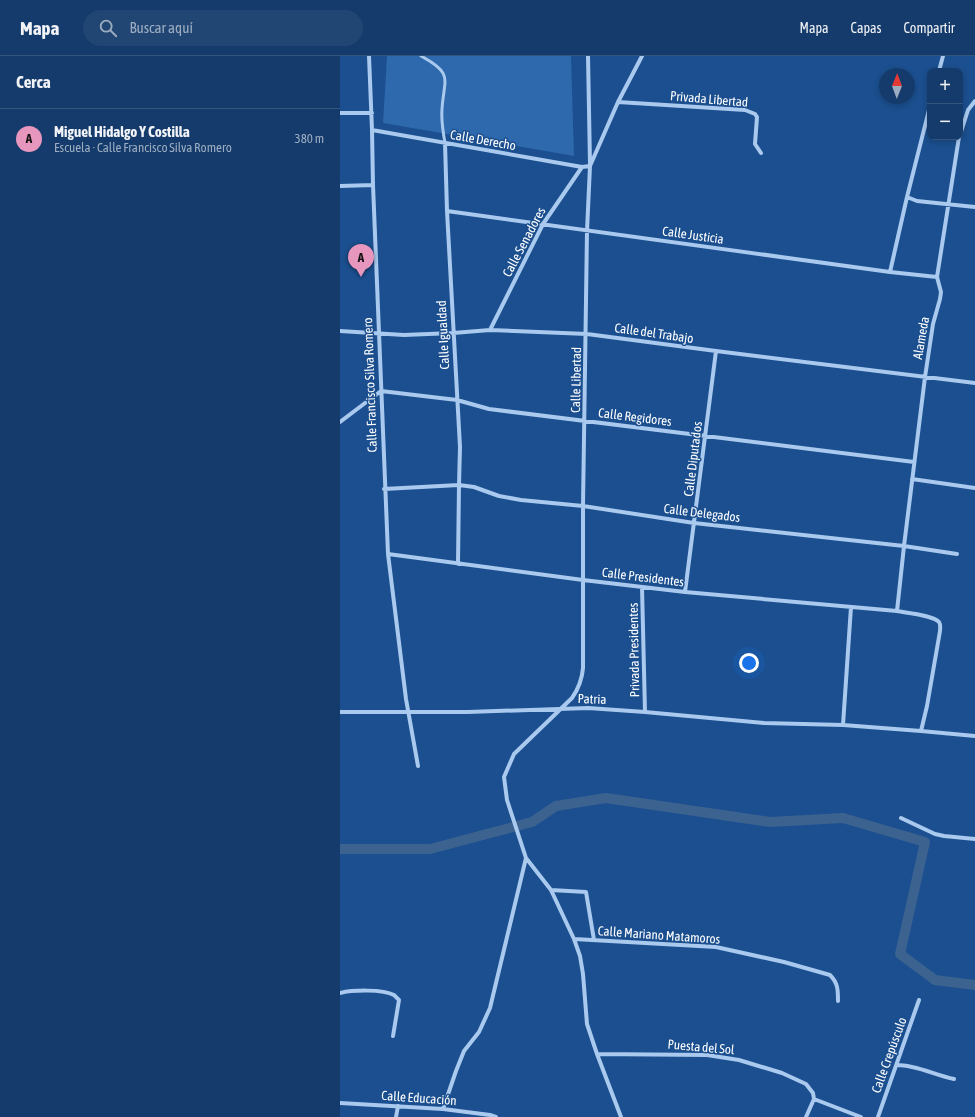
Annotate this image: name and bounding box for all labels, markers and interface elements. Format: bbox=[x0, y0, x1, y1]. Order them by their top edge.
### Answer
search box bbox=[83, 10, 363, 46]
text: Mapa bbox=[20, 17, 59, 39]
icon: search bbox=[97, 17, 119, 39]
text: Buscar aquí bbox=[129, 19, 193, 36]
text: Mapa bbox=[800, 20, 829, 36]
text: Capas bbox=[851, 20, 882, 36]
text: Compartir bbox=[904, 20, 955, 36]
north arrow bbox=[879, 68, 915, 104]
map controls bbox=[927, 68, 963, 140]
button: + bbox=[927, 68, 963, 104]
text: Cerca bbox=[16, 72, 51, 92]
street label: Privada Libertad bbox=[669, 88, 749, 110]
button: − bbox=[927, 104, 963, 140]
text: Miguel Hidalgo Y Costilla bbox=[54, 123, 190, 140]
street label: Calle Derecho bbox=[449, 127, 517, 153]
text: A bbox=[26, 131, 32, 146]
text: 380 m bbox=[295, 131, 324, 146]
text: Escuela · Calle Francisco Silva Romero bbox=[54, 140, 232, 155]
street label: Calle Senadores bbox=[499, 204, 549, 279]
street label: Calle Justicia bbox=[661, 223, 725, 247]
pin: A bbox=[348, 244, 374, 277]
street label: Calle Igualdad bbox=[434, 300, 452, 370]
street label: Alameda bbox=[910, 315, 932, 361]
street label: Calle Francisco Silva Romero bbox=[360, 317, 380, 453]
street label: Calle del Trabajo bbox=[614, 320, 694, 346]
street label: Calle Libertad bbox=[568, 347, 584, 413]
street label: Calle Regidores bbox=[597, 405, 673, 429]
street label: Calle Diputados bbox=[681, 420, 705, 497]
street label: Calle Delegados bbox=[663, 501, 742, 525]
street label: Calle Presidentes bbox=[601, 565, 685, 590]
street label: Privada Presidentes bbox=[626, 602, 642, 697]
your location bbox=[739, 653, 759, 673]
street label: Patria bbox=[577, 691, 607, 707]
street label: Calle Mariano Matamoros bbox=[597, 923, 721, 947]
street label: Calle Crepúsculo bbox=[868, 1015, 910, 1095]
street label: Puesta del Sol bbox=[667, 1037, 736, 1057]
street label: Calle Educación bbox=[381, 1088, 457, 1108]

